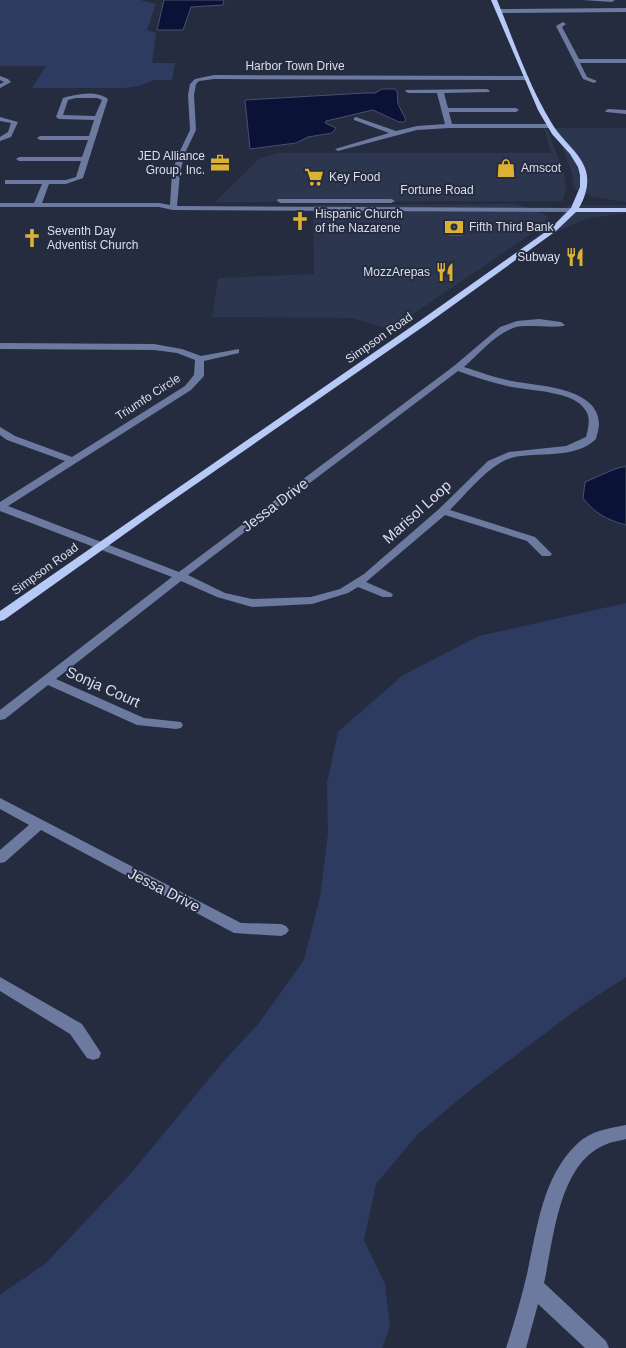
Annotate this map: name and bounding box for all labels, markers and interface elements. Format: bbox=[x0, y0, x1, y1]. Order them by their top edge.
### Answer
street label: Harbor Town Drive bbox=[245, 59, 345, 73]
place label: JED Alliance Group, Inc. bbox=[138, 149, 205, 177]
office icon: JED Alliance Group, Inc. bbox=[209, 152, 231, 174]
shop icon: Amscot bbox=[495, 157, 517, 179]
place label: Amscot bbox=[521, 161, 562, 175]
supermarket icon: Key Food bbox=[303, 166, 325, 188]
place label: Key Food bbox=[329, 170, 380, 184]
street label: Fortune Road bbox=[400, 183, 474, 197]
place label: Hispanic Church of the Nazarene bbox=[315, 207, 403, 235]
church icon: Hispanic Church of the Nazarene bbox=[289, 210, 311, 232]
bank icon: Fifth Third Bank bbox=[443, 216, 465, 238]
place label: Fifth Third Bank bbox=[469, 220, 554, 234]
place label: Seventh Day Adventist Church bbox=[47, 224, 138, 252]
church icon: Seventh Day Adventist Church bbox=[21, 227, 43, 249]
restaurant icon: Subway bbox=[564, 246, 586, 268]
place label: Subway bbox=[517, 250, 560, 264]
restaurant icon: MozzArepas bbox=[434, 261, 456, 283]
place label: MozzArepas bbox=[363, 265, 430, 279]
street label: Simpson Road bbox=[343, 310, 415, 366]
street label: Triumfo Circle bbox=[113, 371, 183, 423]
street label: Jessa Drive bbox=[238, 474, 311, 535]
street label: Marisol Loop bbox=[379, 477, 454, 547]
street label: Simpson Road bbox=[9, 540, 81, 598]
street label: Sonja Court bbox=[64, 663, 144, 711]
street label: Jessa Drive bbox=[125, 864, 203, 915]

